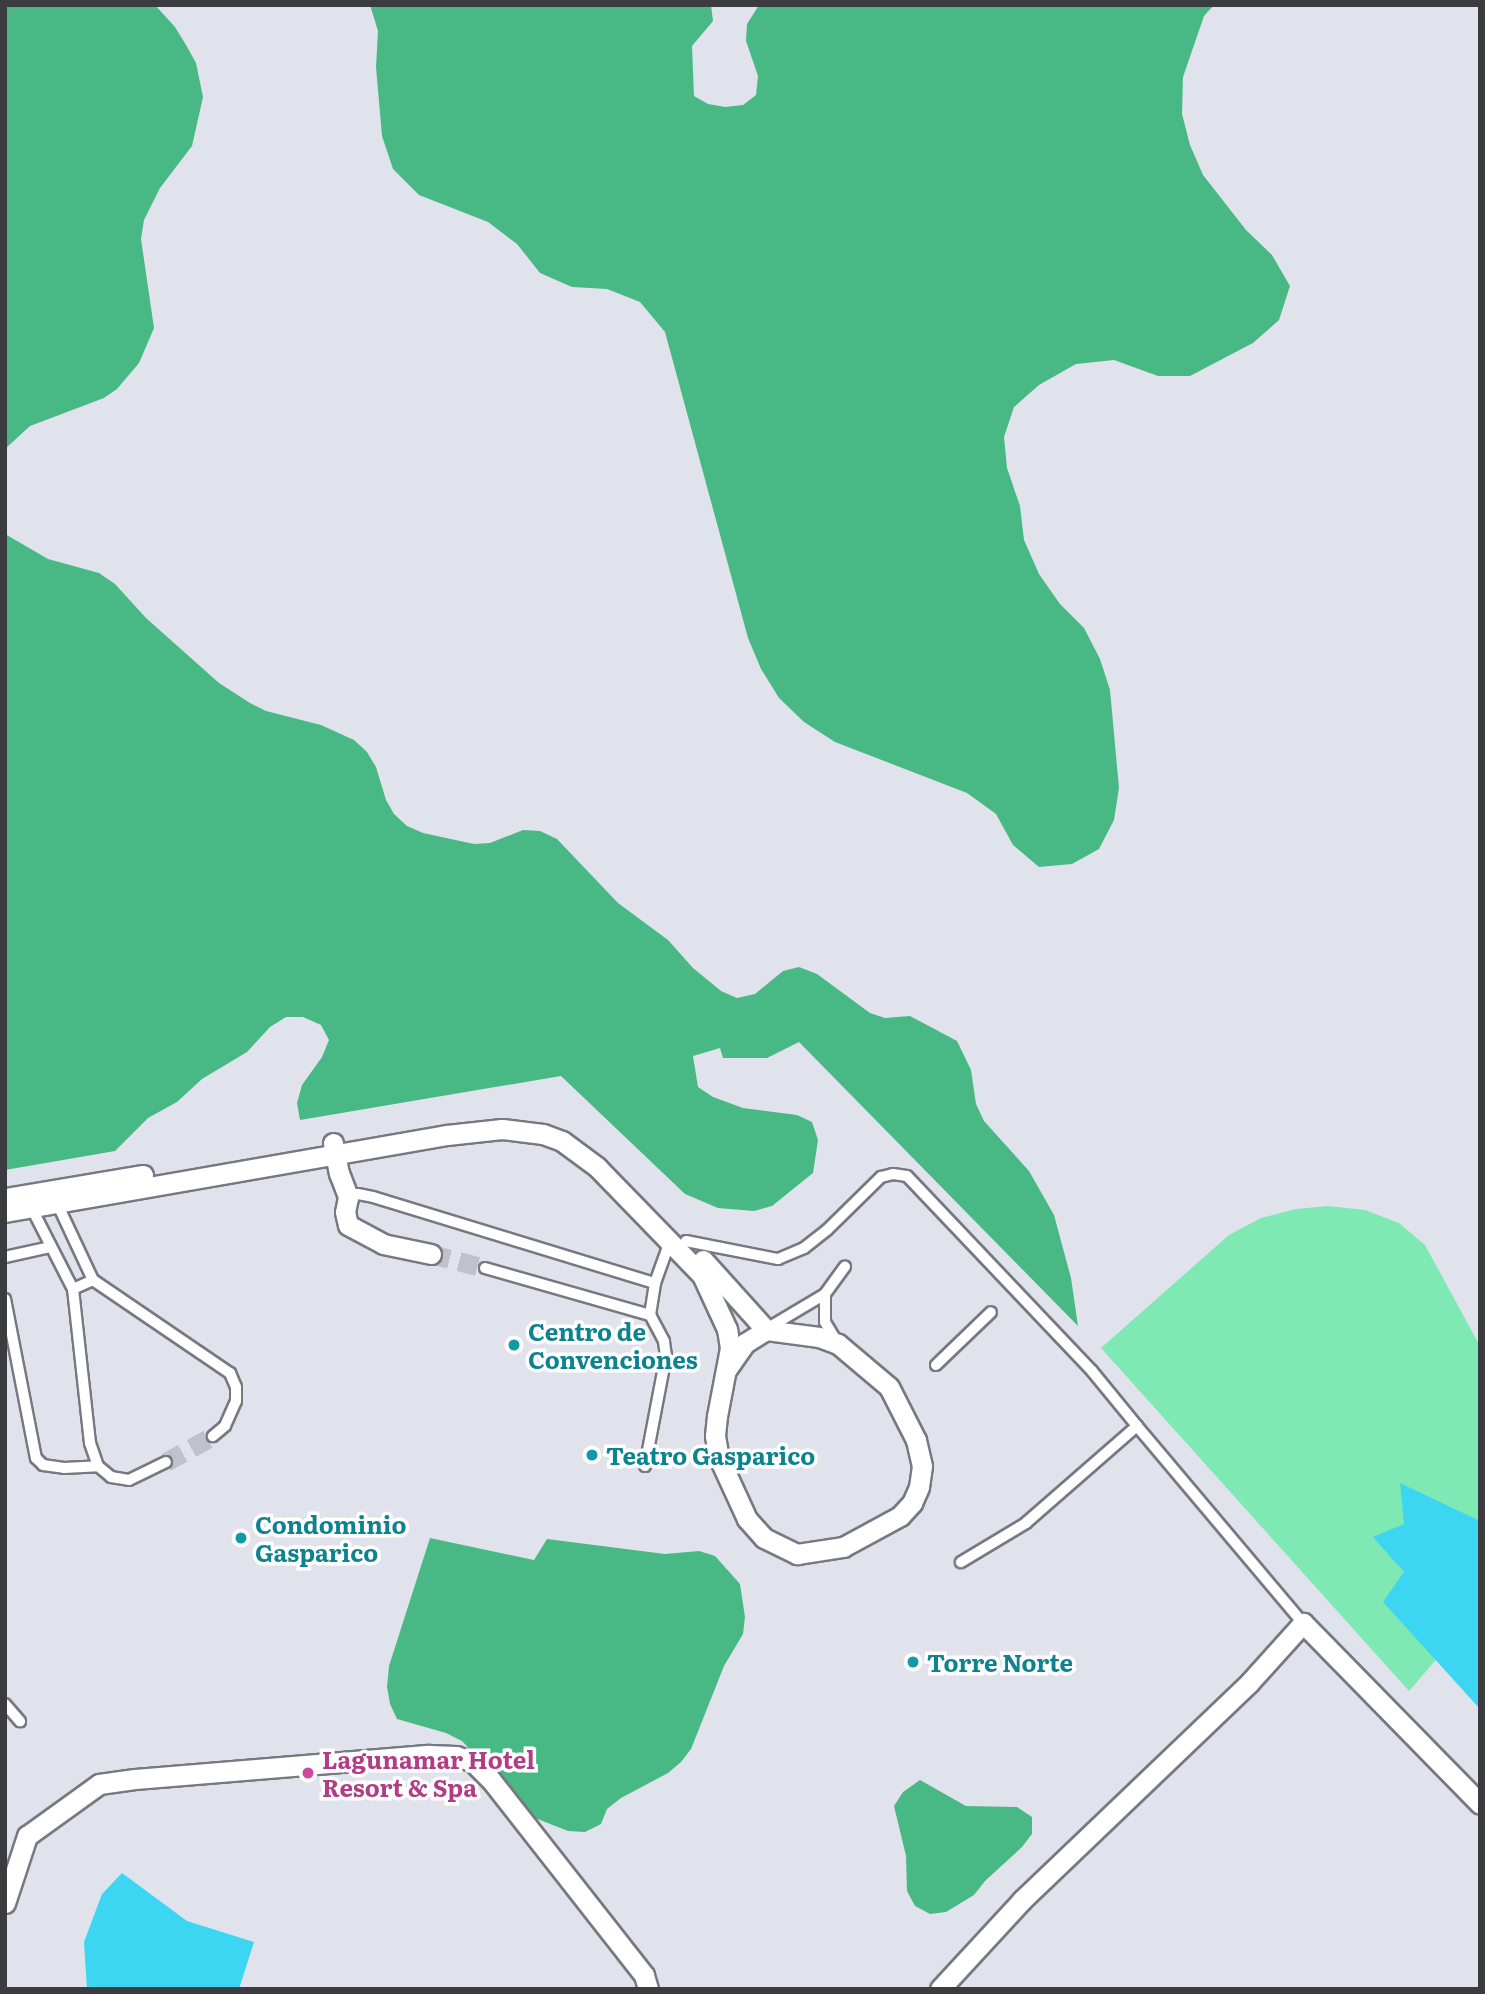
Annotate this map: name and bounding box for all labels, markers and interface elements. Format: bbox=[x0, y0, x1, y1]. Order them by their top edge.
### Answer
place label: Centro de Convenciones bbox=[528, 1317, 698, 1373]
marker: Centro de Convenciones bbox=[506, 1337, 522, 1353]
place label: Teatro Gasparico bbox=[606, 1441, 815, 1469]
marker: Teatro Gasparico bbox=[584, 1447, 600, 1463]
place label: Condominio Gasparico bbox=[255, 1510, 406, 1566]
marker: Condominio Gasparico bbox=[233, 1530, 249, 1546]
place label: Torre Norte bbox=[927, 1648, 1073, 1676]
marker: Torre Norte bbox=[905, 1654, 921, 1670]
place label: Lagunamar Hotel Resort & Spa bbox=[322, 1745, 535, 1801]
marker: Lagunamar Hotel Resort & Spa bbox=[300, 1765, 316, 1781]

